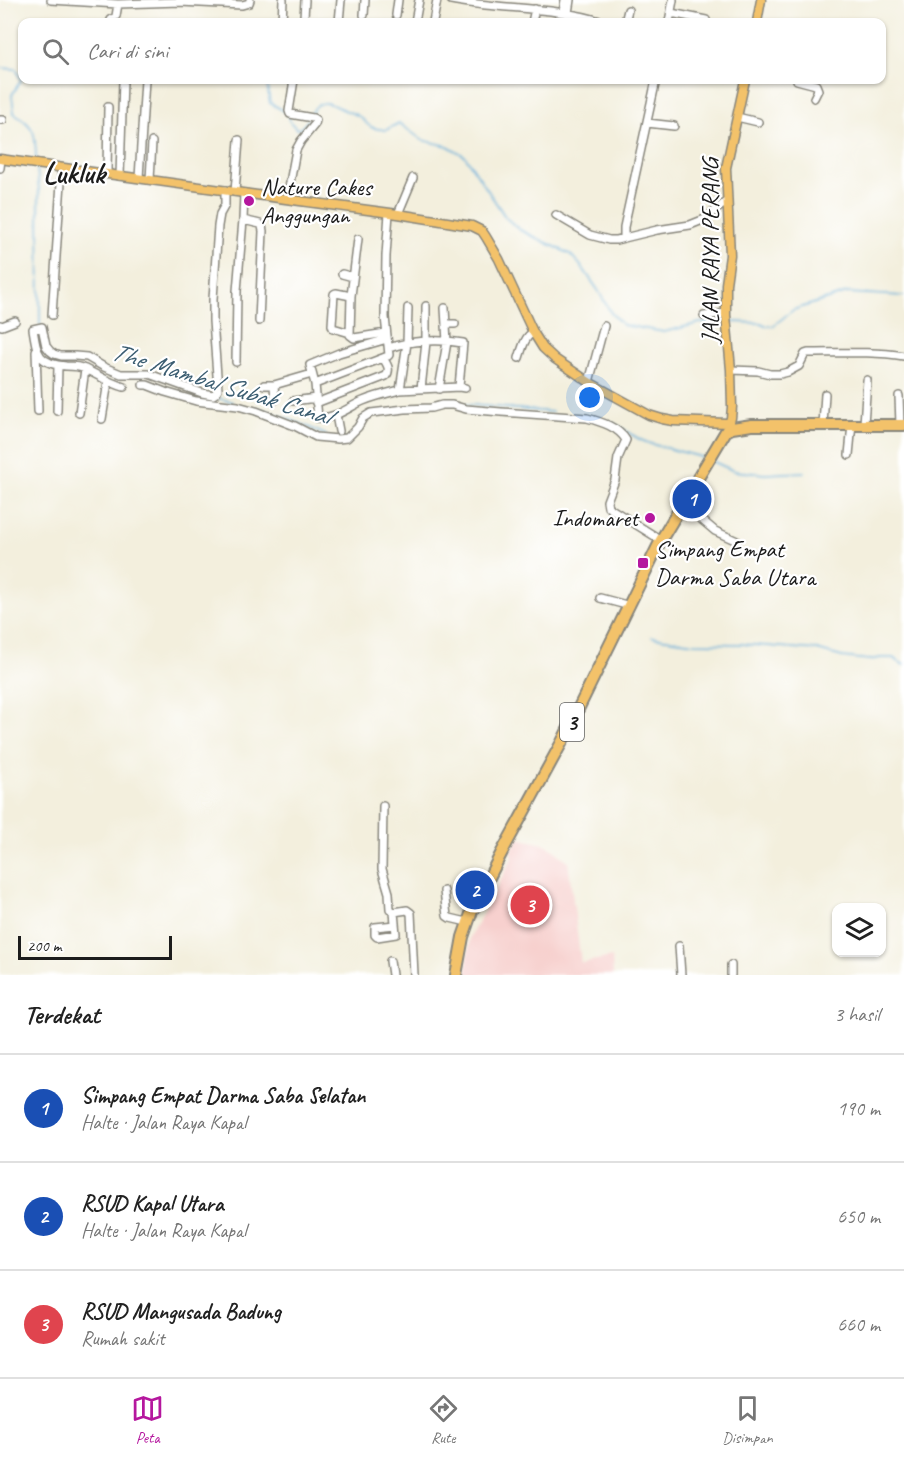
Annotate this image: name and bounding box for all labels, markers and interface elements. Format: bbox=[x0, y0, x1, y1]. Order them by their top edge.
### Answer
search box bbox=[18, 18, 886, 84]
icon: search bbox=[39, 35, 72, 68]
text: Cari di sini bbox=[87, 37, 168, 65]
district label: Lukluk bbox=[43, 154, 108, 192]
street label: JALAN RAYA PERANG bbox=[695, 156, 725, 344]
place label: Nature Cakes Anggungan bbox=[261, 172, 374, 230]
marker: Nature Cakes Anggungan bbox=[242, 194, 256, 208]
water label: The Mambal Subak Canal bbox=[108, 335, 342, 435]
your location bbox=[575, 383, 604, 412]
pin: 1 bbox=[672, 476, 712, 522]
place label: Indomaret bbox=[552, 503, 640, 533]
marker: Indomaret bbox=[643, 511, 657, 525]
place label: Simpang Empat Darma Saba Utara bbox=[655, 534, 817, 592]
marker: Simpang Empat Darma Saba Utara bbox=[636, 556, 650, 570]
road number: 3 bbox=[560, 703, 584, 741]
pin: 2 bbox=[456, 868, 494, 912]
pin: 3 bbox=[510, 882, 550, 928]
map controls bbox=[832, 903, 886, 957]
button: layers bbox=[832, 903, 886, 957]
scale bar bbox=[18, 933, 172, 960]
text: 200 m bbox=[27, 936, 61, 956]
text: Terdekat bbox=[24, 998, 100, 1031]
text: 3 hasil bbox=[834, 1002, 880, 1027]
text: Simpang Empat Darma Saba Selatan bbox=[81, 1082, 365, 1110]
text: 1 bbox=[39, 1096, 48, 1121]
text: 190 m bbox=[837, 1096, 880, 1121]
text: Halte · Jalan Raya Kapal bbox=[81, 1110, 246, 1135]
text: RSUD Kapal Utara bbox=[81, 1190, 223, 1218]
text: 2 bbox=[39, 1204, 48, 1229]
text: 650 m bbox=[837, 1204, 880, 1229]
text: Halte · Jalan Raya Kapal bbox=[81, 1218, 246, 1243]
text: RSUD Mangusada Badung bbox=[81, 1298, 281, 1326]
text: 3 bbox=[39, 1312, 48, 1337]
text: 660 m bbox=[837, 1312, 880, 1337]
text: Rumah sakit bbox=[81, 1326, 165, 1351]
tab: Peta bbox=[131, 1392, 164, 1448]
tab: Rute bbox=[427, 1392, 460, 1448]
tab: Disimpan bbox=[722, 1392, 773, 1448]

